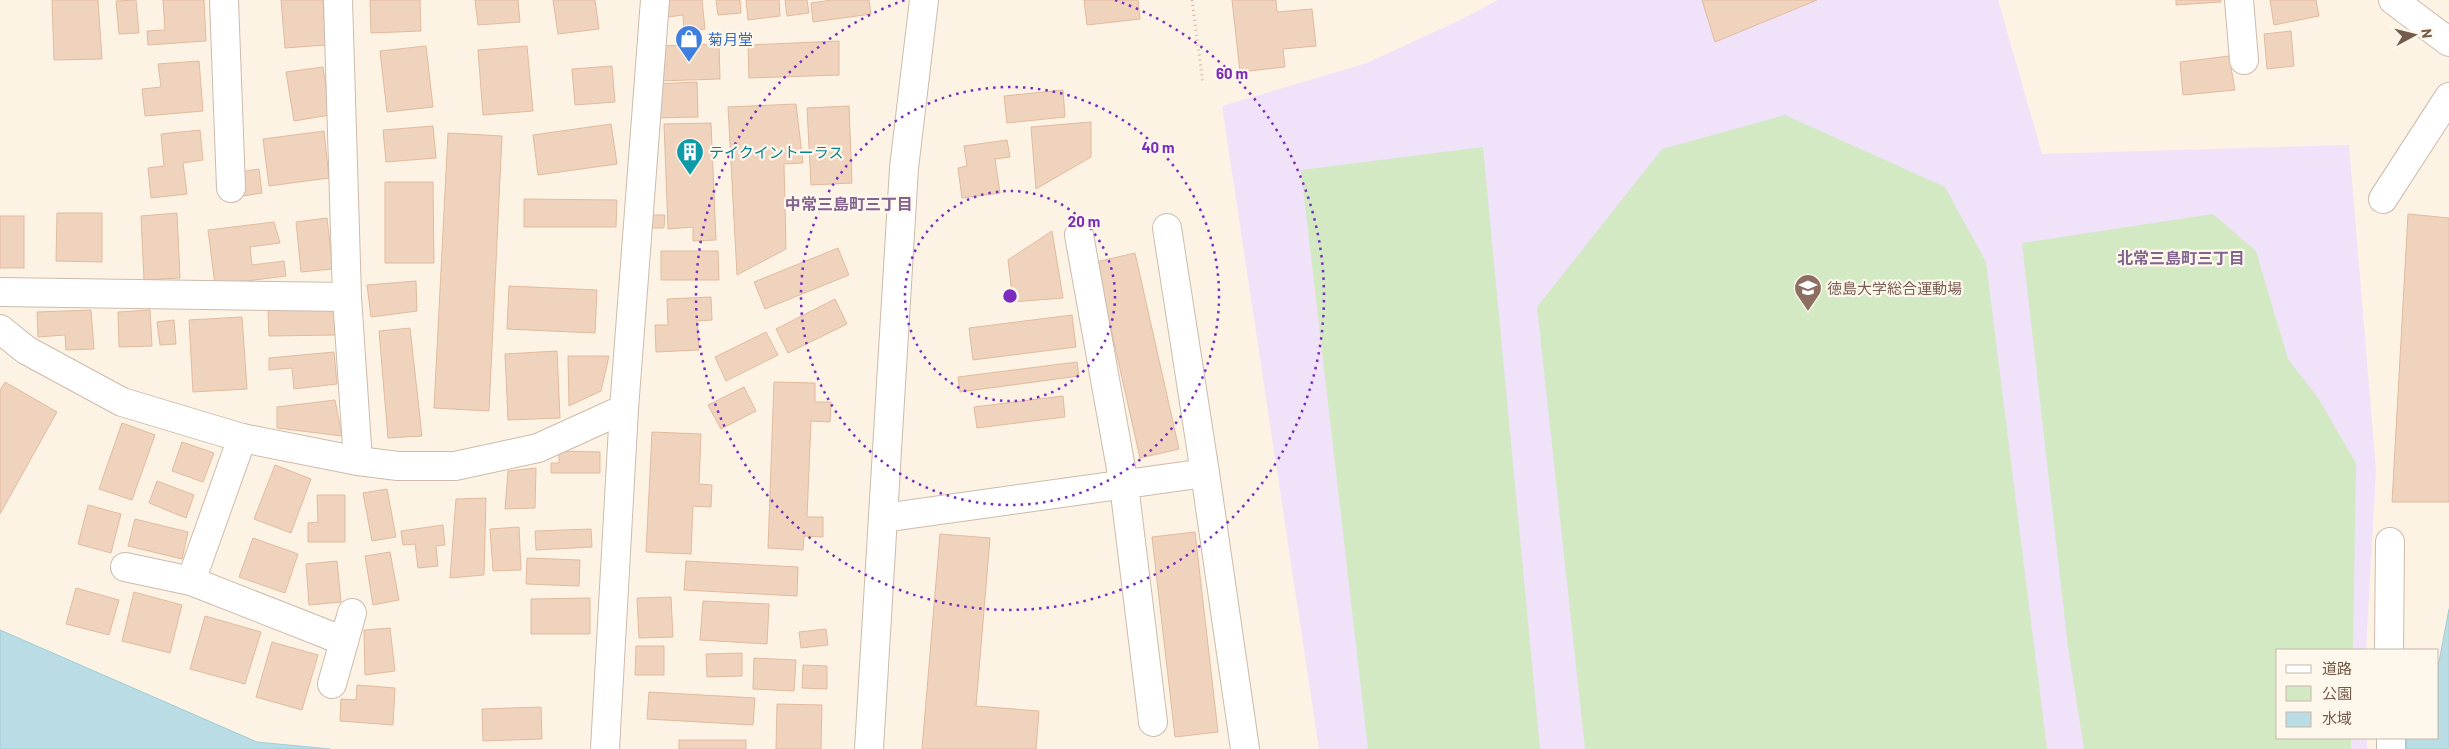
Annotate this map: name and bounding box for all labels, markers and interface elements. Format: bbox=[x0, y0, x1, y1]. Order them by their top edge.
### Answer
north arrow bbox=[2389, 10, 2439, 60]
shop icon: 菊月堂 bbox=[674, 24, 704, 63]
text: N bbox=[2418, 28, 2436, 39]
place label: 菊月堂 bbox=[708, 30, 753, 48]
text: 60 m bbox=[1216, 64, 1248, 82]
building icon: テイクイントーラス bbox=[675, 137, 705, 176]
text: 40 m bbox=[1141, 138, 1175, 156]
place label: テイクイントーラス bbox=[709, 143, 843, 161]
district label: 中常三島町三丁目 bbox=[785, 194, 913, 213]
text: 20 m bbox=[1068, 212, 1100, 230]
district label: 北常三島町三丁目 bbox=[2117, 248, 2245, 267]
school or university icon: 徳島大学総合運動場 bbox=[1793, 273, 1823, 312]
place label: 徳島大学総合運動場 bbox=[1827, 279, 1962, 297]
centre of rings bbox=[1001, 287, 1019, 305]
legend bbox=[2276, 649, 2439, 739]
text: 道路 bbox=[2322, 659, 2352, 677]
text: 公園 bbox=[2322, 684, 2352, 702]
text: 水域 bbox=[2322, 709, 2352, 727]

